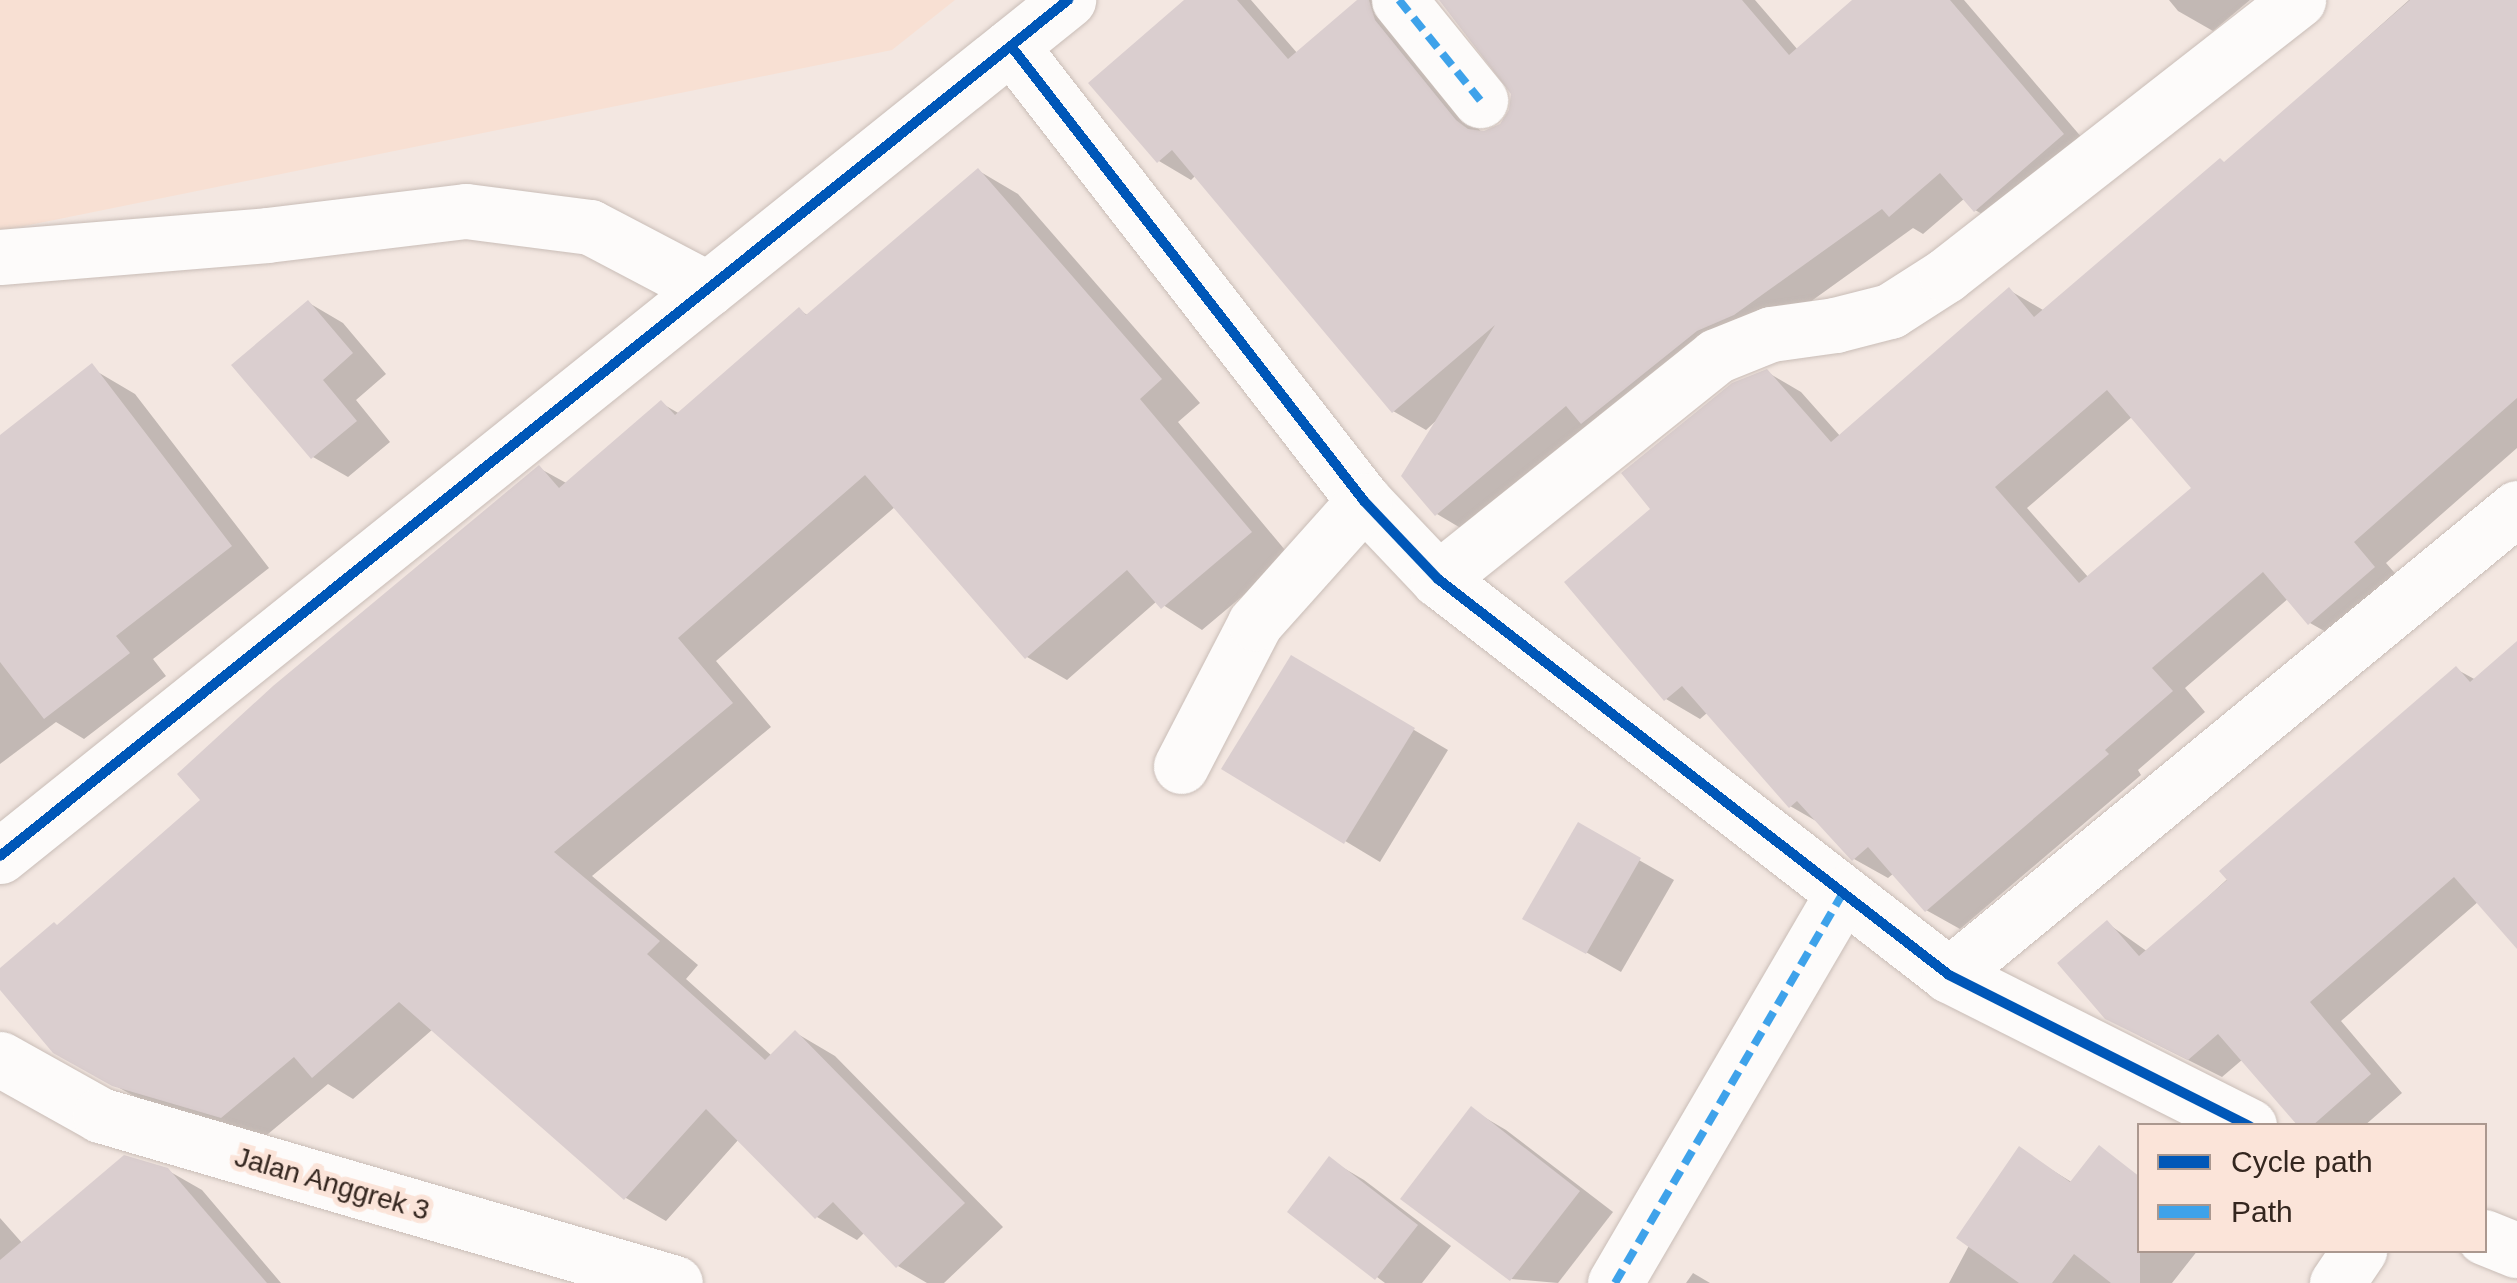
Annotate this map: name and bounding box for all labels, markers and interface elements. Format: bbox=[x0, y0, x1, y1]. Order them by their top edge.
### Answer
legend bbox=[2137, 1123, 2487, 1253]
street label: Jalan Anggrek 3 bbox=[230, 1140, 434, 1228]
text: Cycle path bbox=[2231, 1145, 2373, 1178]
text: Path bbox=[2231, 1195, 2293, 1228]

